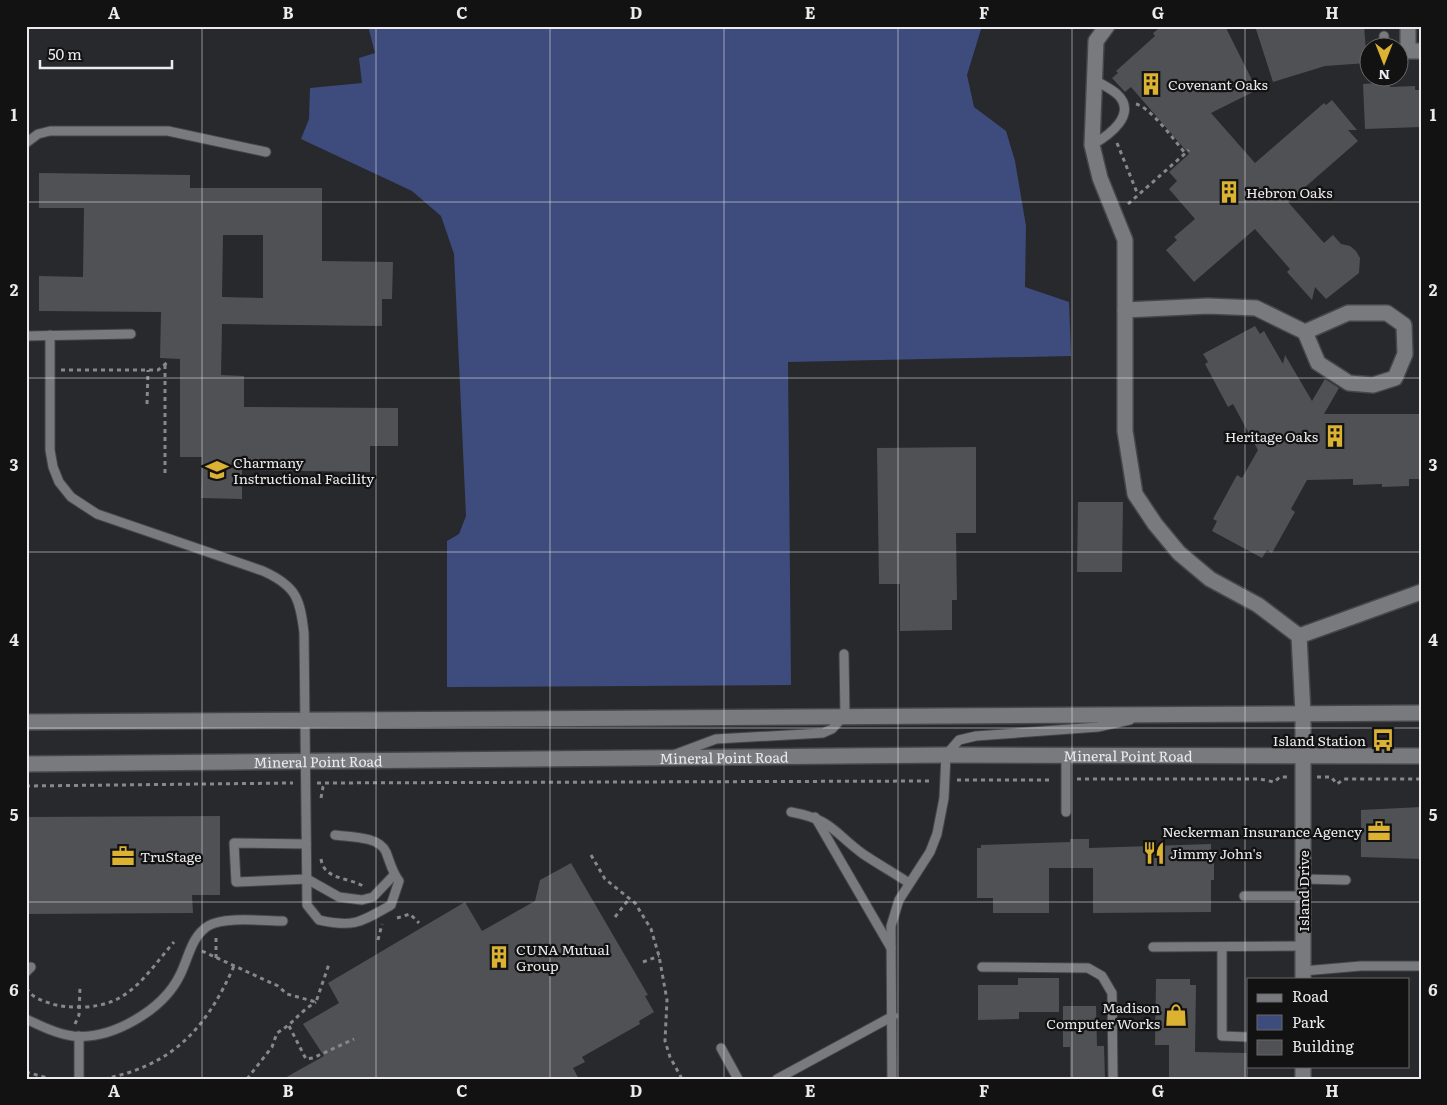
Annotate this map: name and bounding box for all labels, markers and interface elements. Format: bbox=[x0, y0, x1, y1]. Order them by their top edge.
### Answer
text: A bbox=[108, 0, 120, 24]
text: B bbox=[282, 0, 294, 24]
text: C bbox=[456, 0, 468, 24]
text: D bbox=[630, 0, 642, 24]
text: E bbox=[805, 0, 816, 24]
text: F bbox=[979, 0, 989, 24]
text: G bbox=[1152, 0, 1164, 24]
text: H bbox=[1325, 0, 1339, 24]
scale bar bbox=[40, 38, 172, 70]
north arrow bbox=[1360, 38, 1410, 88]
text: 50 m bbox=[48, 42, 82, 65]
text: N bbox=[1378, 66, 1390, 86]
building icon: Covenant Oaks bbox=[1138, 71, 1164, 97]
place label: Covenant Oaks bbox=[1168, 74, 1268, 94]
text: 1 bbox=[11, 102, 18, 126]
text: 1 bbox=[1430, 102, 1437, 126]
building icon: Hebron Oaks bbox=[1216, 179, 1242, 205]
place label: Hebron Oaks bbox=[1246, 182, 1332, 202]
text: 2 bbox=[10, 277, 19, 301]
text: 2 bbox=[1429, 277, 1438, 301]
building icon: Heritage Oaks bbox=[1322, 423, 1348, 449]
place label: Heritage Oaks bbox=[1225, 426, 1318, 446]
text: 3 bbox=[10, 452, 19, 476]
place label: Charmany Instructional Facility bbox=[233, 452, 375, 488]
text: 3 bbox=[1429, 452, 1438, 476]
school or university icon: Charmany Instructional Facility bbox=[204, 457, 230, 483]
text: 4 bbox=[9, 627, 19, 651]
text: 4 bbox=[1428, 627, 1438, 651]
bus stop icon: Island Station bbox=[1370, 727, 1396, 753]
place label: Island Station bbox=[1273, 730, 1366, 750]
street label: Mineral Point Road bbox=[1063, 745, 1193, 766]
street label: Mineral Point Road bbox=[659, 747, 789, 768]
street label: Mineral Point Road bbox=[253, 751, 383, 772]
text: 5 bbox=[10, 802, 19, 826]
text: 5 bbox=[1429, 802, 1438, 826]
office icon: Neckerman Insurance Agency bbox=[1366, 818, 1392, 844]
place label: Neckerman Insurance Agency bbox=[1162, 821, 1363, 841]
restaurant icon: Jimmy John's bbox=[1141, 840, 1167, 866]
office icon: TruStage bbox=[110, 843, 136, 869]
place label: Jimmy John's bbox=[1170, 843, 1262, 863]
place label: TruStage bbox=[140, 846, 202, 866]
street label: Island Drive bbox=[1293, 850, 1313, 932]
place label: CUNA Mutual Group bbox=[516, 939, 610, 975]
building icon: CUNA Mutual Group bbox=[486, 944, 512, 970]
text: 6 bbox=[9, 977, 19, 1001]
text: 6 bbox=[1428, 977, 1438, 1001]
legend bbox=[1247, 978, 1410, 1068]
text: Road bbox=[1292, 984, 1328, 1007]
place label: Madison Computer Works bbox=[1046, 997, 1160, 1033]
shop icon: Madison Computer Works bbox=[1163, 1002, 1189, 1028]
text: Park bbox=[1292, 1010, 1326, 1033]
text: Building bbox=[1292, 1034, 1354, 1057]
text: A bbox=[108, 1078, 120, 1102]
text: B bbox=[282, 1078, 294, 1102]
text: C bbox=[456, 1078, 468, 1102]
text: D bbox=[630, 1078, 642, 1102]
text: E bbox=[805, 1078, 816, 1102]
text: F bbox=[979, 1078, 989, 1102]
text: G bbox=[1152, 1078, 1164, 1102]
text: H bbox=[1325, 1078, 1339, 1102]

